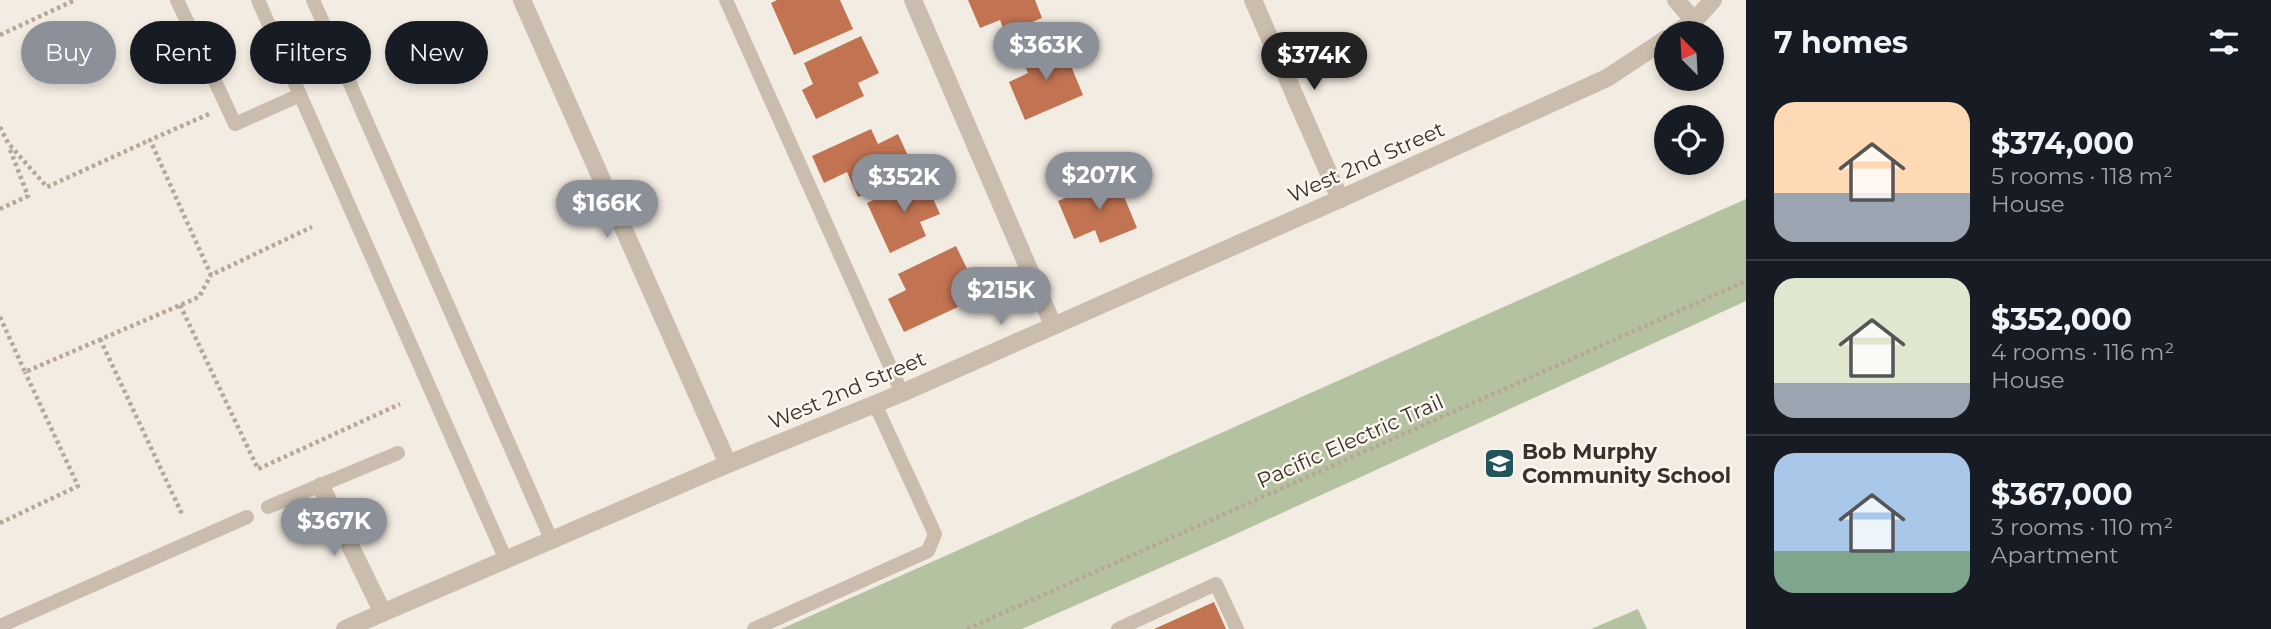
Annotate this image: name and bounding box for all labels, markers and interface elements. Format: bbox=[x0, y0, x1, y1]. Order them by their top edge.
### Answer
chip: Buy bbox=[21, 21, 116, 84]
chip: Rent bbox=[130, 21, 236, 84]
chip: Filters bbox=[250, 21, 371, 84]
chip: New bbox=[385, 21, 488, 84]
north arrow bbox=[1654, 21, 1724, 91]
map controls bbox=[1654, 21, 1724, 175]
pin: $363K bbox=[997, 22, 1095, 82]
icon: filters bbox=[2205, 23, 2243, 61]
text: 7 homes bbox=[1774, 24, 1908, 61]
text: $363K bbox=[1009, 31, 1083, 59]
pin: $374K bbox=[1265, 32, 1363, 92]
text: $374K bbox=[1277, 41, 1351, 69]
button: locate bbox=[1654, 105, 1724, 175]
street label: West 2nd Street bbox=[1284, 116, 1448, 208]
text: $374,000 bbox=[1991, 125, 2134, 162]
icon: home bbox=[1830, 130, 1914, 214]
pin: $207K bbox=[1050, 152, 1148, 212]
pin: $352K bbox=[855, 154, 953, 214]
text: $207K bbox=[1061, 161, 1137, 189]
text: 5 rooms · 118 m² bbox=[1991, 162, 2173, 190]
text: $352K bbox=[868, 163, 940, 191]
pin: $166K bbox=[558, 180, 656, 240]
text: $166K bbox=[572, 189, 642, 217]
text: House bbox=[1991, 190, 2065, 218]
pin: $215K bbox=[952, 268, 1050, 327]
text: $215K bbox=[967, 276, 1035, 304]
text: $352,000 bbox=[1991, 301, 2132, 338]
icon: home bbox=[1830, 306, 1914, 390]
text: 4 rooms · 116 m² bbox=[1991, 338, 2174, 366]
street label: West 2nd Street bbox=[765, 346, 929, 434]
text: House bbox=[1991, 366, 2065, 394]
street label: Pacific Electric Trail bbox=[1253, 389, 1447, 493]
place label: Bob Murphy Community School bbox=[1522, 439, 1731, 488]
school or university icon: Bob Murphy Community School bbox=[1482, 446, 1516, 480]
text: $367,000 bbox=[1991, 476, 2133, 513]
icon: home bbox=[1830, 481, 1914, 565]
pin: $367K bbox=[285, 498, 383, 558]
text: $367K bbox=[297, 507, 371, 535]
text: 3 rooms · 110 m² bbox=[1991, 513, 2173, 541]
text: Apartment bbox=[1991, 541, 2119, 569]

